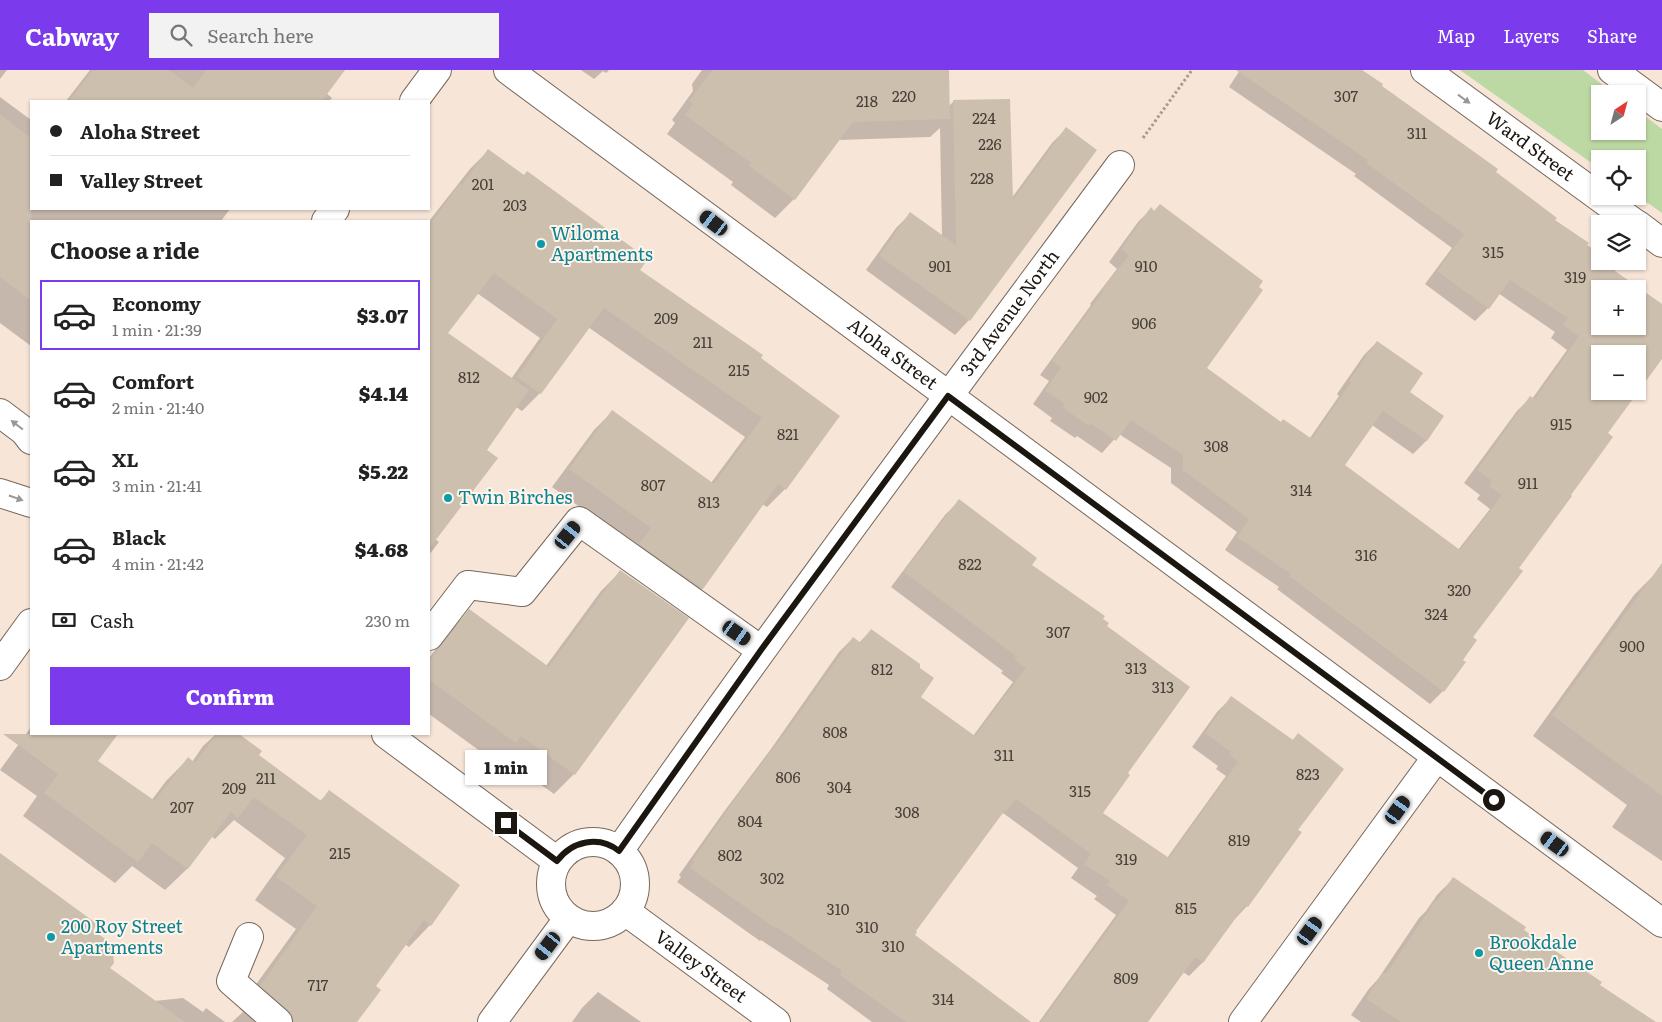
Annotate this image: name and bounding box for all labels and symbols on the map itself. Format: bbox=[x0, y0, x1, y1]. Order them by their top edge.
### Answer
house number: 220 bbox=[892, 84, 916, 107]
house number: 307 bbox=[1334, 84, 1359, 107]
north arrow bbox=[1591, 85, 1646, 140]
house number: 218 bbox=[856, 89, 878, 112]
one-way arrow bbox=[1457, 94, 1471, 104]
street label: Ward Street bbox=[1481, 104, 1581, 187]
house number: 224 bbox=[972, 106, 996, 129]
house number: 311 bbox=[1407, 121, 1427, 144]
house number: 226 bbox=[978, 132, 1002, 155]
house number: 228 bbox=[970, 166, 994, 189]
house number: 201 bbox=[472, 172, 494, 195]
house number: 203 bbox=[503, 193, 527, 216]
car bbox=[697, 208, 730, 238]
place label: Wiloma Apartments bbox=[551, 219, 653, 267]
marker: Wiloma Apartments bbox=[535, 238, 547, 250]
house number: 315 bbox=[1482, 240, 1504, 263]
street label: 3rd Avenue North bbox=[953, 243, 1065, 381]
house number: 901 bbox=[929, 254, 951, 277]
house number: 910 bbox=[1135, 254, 1158, 277]
house number: 319 bbox=[1564, 265, 1586, 288]
house number: 209 bbox=[654, 306, 678, 329]
street label: Aloha Street bbox=[843, 311, 945, 396]
house number: 906 bbox=[1132, 311, 1156, 334]
house number: 211 bbox=[693, 330, 713, 353]
house number: 215 bbox=[728, 358, 750, 381]
house number: 812 bbox=[458, 365, 480, 388]
house number: 902 bbox=[1084, 385, 1108, 408]
house number: 915 bbox=[1550, 412, 1572, 435]
one-way arrow bbox=[11, 420, 24, 431]
house number: 821 bbox=[777, 422, 799, 445]
house number: 308 bbox=[1203, 434, 1229, 457]
house number: 911 bbox=[1518, 471, 1538, 494]
house number: 807 bbox=[641, 473, 666, 496]
house number: 314 bbox=[1290, 478, 1312, 501]
place label: Twin Birches bbox=[458, 483, 572, 510]
house number: 813 bbox=[698, 490, 720, 513]
marker: Twin Birches bbox=[442, 492, 454, 504]
one-way arrow bbox=[8, 495, 23, 502]
car bbox=[552, 519, 583, 551]
house number: 316 bbox=[1355, 543, 1377, 566]
house number: 822 bbox=[958, 552, 982, 575]
house number: 320 bbox=[1447, 578, 1471, 601]
house number: 324 bbox=[1424, 602, 1448, 625]
car bbox=[720, 618, 753, 648]
house number: 307 bbox=[1046, 620, 1071, 643]
house number: 900 bbox=[1619, 634, 1645, 657]
house number: 313 bbox=[1125, 656, 1147, 679]
house number: 812 bbox=[871, 657, 893, 680]
house number: 313 bbox=[1152, 675, 1174, 698]
house number: 808 bbox=[822, 720, 848, 743]
house number: 311 bbox=[994, 743, 1014, 766]
callout: 1 min bbox=[465, 750, 547, 786]
house number: 823 bbox=[1296, 762, 1320, 785]
house number: 806 bbox=[776, 765, 801, 788]
house number: 211 bbox=[256, 766, 276, 789]
house number: 304 bbox=[826, 775, 852, 798]
house number: 209 bbox=[222, 776, 246, 799]
house number: 315 bbox=[1069, 779, 1091, 802]
route start bbox=[1483, 789, 1505, 811]
car bbox=[1383, 793, 1412, 827]
house number: 207 bbox=[170, 795, 194, 818]
house number: 308 bbox=[894, 800, 920, 823]
house number: 804 bbox=[737, 809, 763, 832]
route end bbox=[495, 812, 517, 834]
house number: 819 bbox=[1228, 828, 1250, 851]
car bbox=[1538, 829, 1571, 859]
house number: 215 bbox=[329, 841, 351, 864]
house number: 802 bbox=[718, 843, 743, 866]
house number: 319 bbox=[1115, 847, 1137, 870]
house number: 302 bbox=[760, 866, 785, 889]
house number: 815 bbox=[1175, 896, 1197, 919]
house number: 310 bbox=[827, 897, 850, 920]
place label: 200 Roy Street Apartments bbox=[61, 912, 184, 960]
car bbox=[1295, 914, 1324, 948]
house number: 310 bbox=[856, 915, 879, 938]
street label: Valley Street bbox=[650, 923, 754, 1009]
place label: Brookdale Queen Anne bbox=[1489, 928, 1594, 976]
car bbox=[532, 930, 563, 962]
marker: 200 Roy Street Apartments bbox=[45, 931, 57, 943]
house number: 310 bbox=[882, 934, 905, 957]
marker: Brookdale Queen Anne bbox=[1473, 947, 1485, 959]
house number: 809 bbox=[1114, 966, 1139, 989]
house number: 717 bbox=[308, 973, 329, 996]
house number: 314 bbox=[932, 987, 954, 1010]

